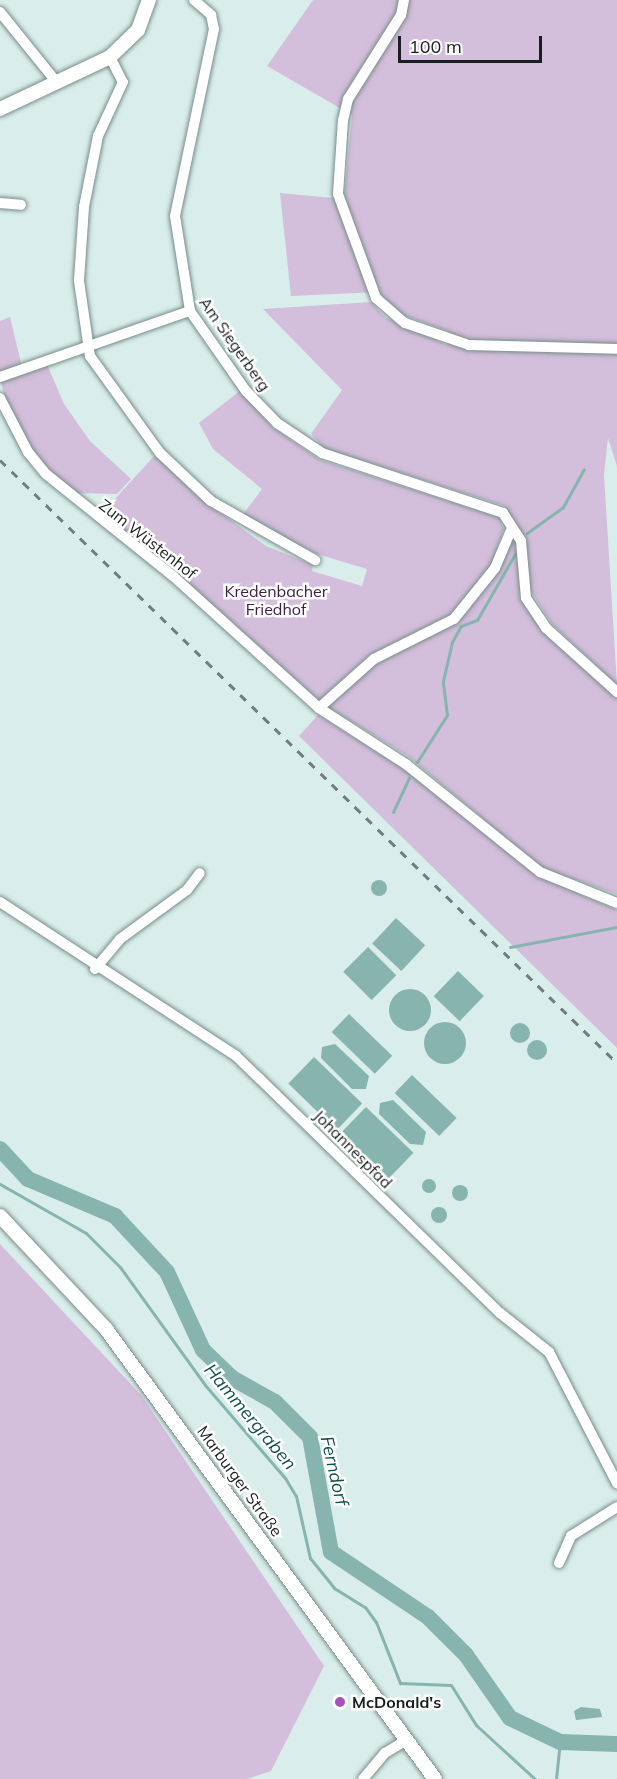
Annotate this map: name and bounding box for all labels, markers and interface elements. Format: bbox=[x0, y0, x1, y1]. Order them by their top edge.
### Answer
scale bar bbox=[401, 24, 545, 62]
text: 100 m bbox=[409, 35, 462, 58]
street label: Am Siegerberg bbox=[196, 293, 274, 395]
street label: Zum Wüstenhof bbox=[95, 495, 201, 583]
park label: Kredenbacher Friedhof bbox=[224, 581, 328, 619]
street label: Johannespfad bbox=[310, 1106, 396, 1192]
water label: Hammergraben bbox=[199, 1360, 301, 1474]
street label: Marburger Straße bbox=[194, 1422, 286, 1540]
water label: Ferndorf bbox=[316, 1434, 352, 1508]
place label: McDonald's bbox=[352, 1692, 441, 1712]
marker: McDonald's bbox=[333, 1695, 347, 1709]

